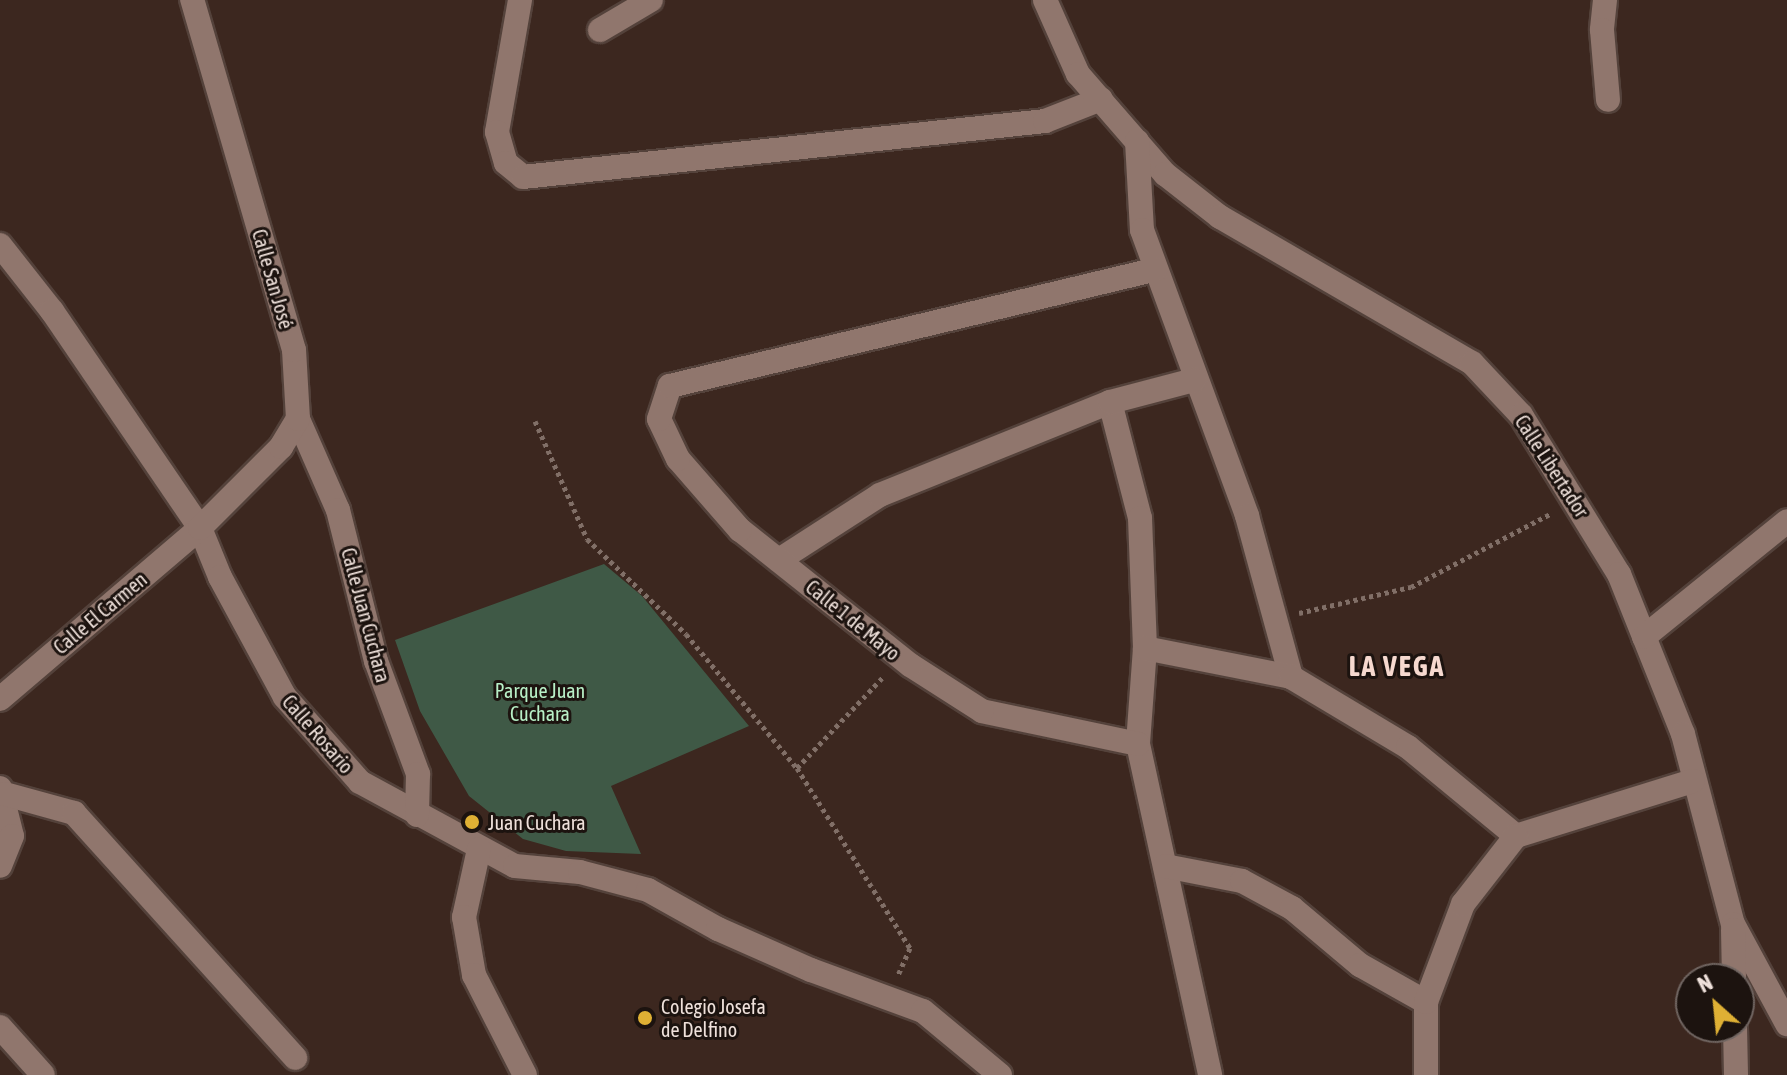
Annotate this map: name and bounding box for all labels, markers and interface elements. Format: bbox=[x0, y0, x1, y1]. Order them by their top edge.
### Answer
street label: Calle San José bbox=[247, 226, 299, 332]
street label: Calle Libertador bbox=[1510, 410, 1594, 522]
street label: Calle Juan Cuchara bbox=[337, 545, 395, 685]
street label: Calle El Carmen bbox=[48, 567, 152, 659]
street label: Calle 1 de Mayo bbox=[801, 575, 905, 665]
district label: LA VEGA bbox=[1349, 649, 1445, 683]
park label: Parque Juan Cuchara bbox=[495, 679, 585, 726]
street label: Calle Rosario bbox=[277, 690, 359, 778]
place label: Juan Cuchara bbox=[488, 810, 586, 834]
marker: Juan Cuchara bbox=[463, 813, 481, 831]
north arrow bbox=[1675, 963, 1755, 1043]
text: N bbox=[1693, 969, 1717, 998]
place label: Colegio Josefa de Delfino bbox=[661, 994, 766, 1041]
marker: Colegio Josefa de Delfino bbox=[636, 1009, 654, 1027]

